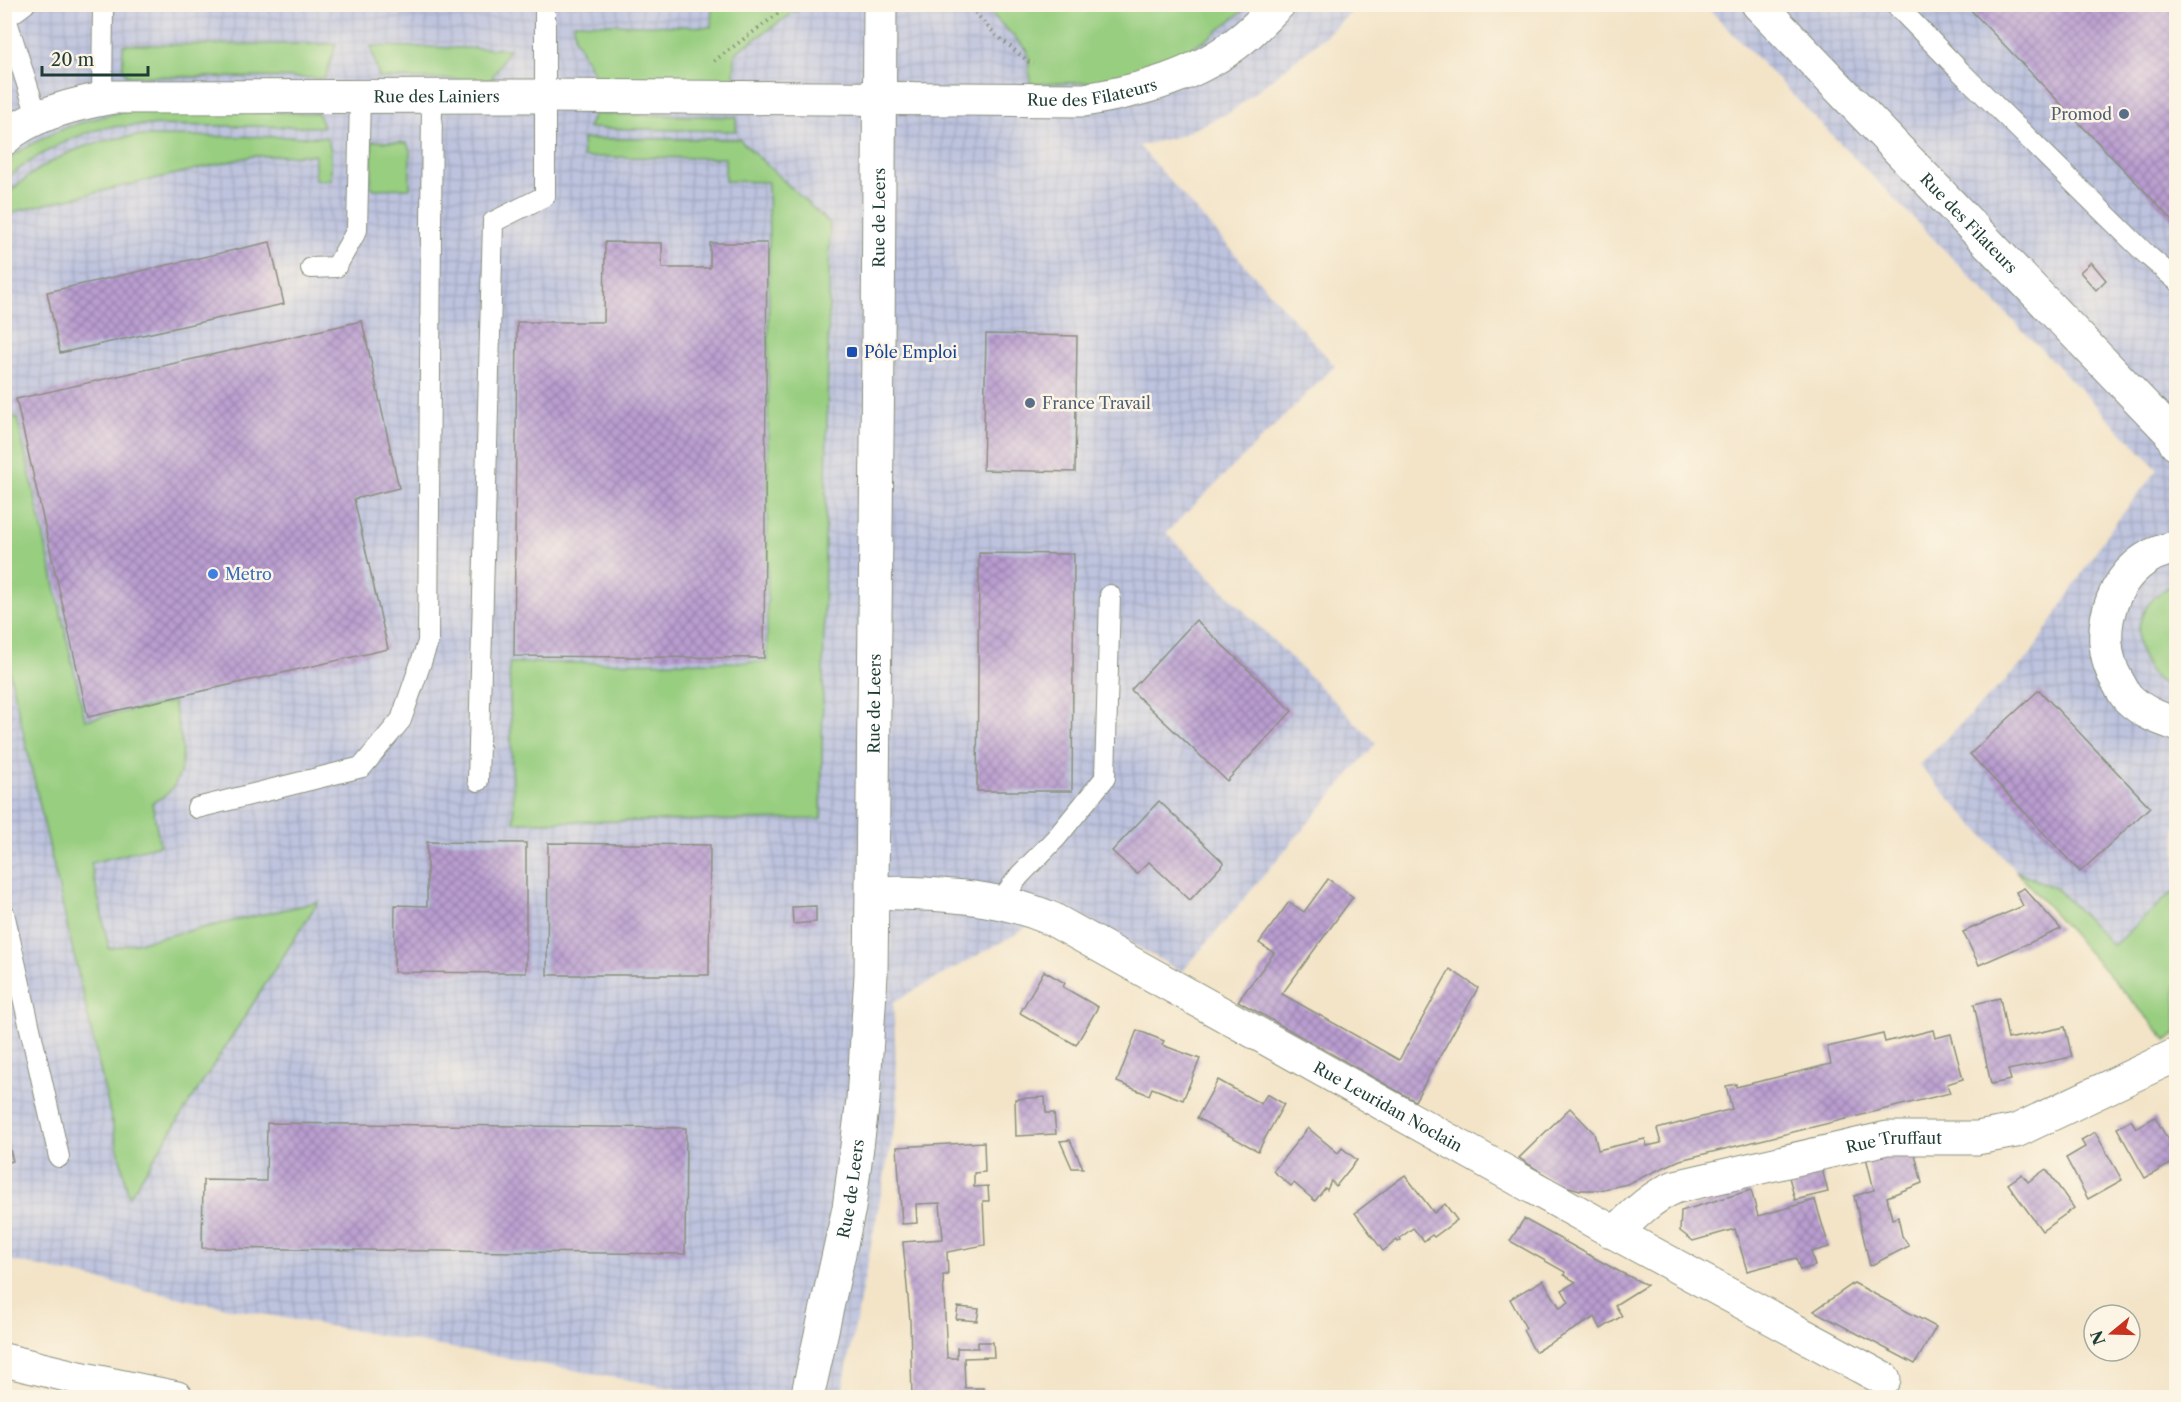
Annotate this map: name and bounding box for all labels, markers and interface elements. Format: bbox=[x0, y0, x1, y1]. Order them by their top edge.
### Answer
scale bar bbox=[42, 39, 148, 77]
text: 20 m bbox=[51, 49, 95, 71]
street label: Rue des Filateurs bbox=[1027, 74, 1159, 110]
street label: Rue des Lainiers bbox=[374, 86, 500, 106]
place label: Promod bbox=[2051, 104, 2112, 124]
marker: Promod bbox=[2117, 107, 2131, 121]
street label: Rue de Leers bbox=[868, 168, 889, 268]
street label: Rue des Filateurs bbox=[1916, 169, 2022, 277]
place label: Pôle Emploi bbox=[864, 342, 957, 362]
marker: Pôle Emploi bbox=[845, 345, 859, 359]
place label: France Travail bbox=[1042, 393, 1151, 413]
marker: France Travail bbox=[1023, 396, 1037, 410]
place label: Metro bbox=[225, 564, 272, 584]
marker: Metro bbox=[206, 567, 220, 581]
street label: Rue de Leers bbox=[863, 654, 885, 754]
street label: Rue Leuridan Noclain bbox=[1310, 1057, 1466, 1156]
street label: Rue Truffaut bbox=[1844, 1127, 1942, 1157]
street label: Rue de Leers bbox=[833, 1138, 868, 1240]
north arrow bbox=[2082, 1303, 2142, 1363]
text: N bbox=[2086, 1328, 2110, 1348]

